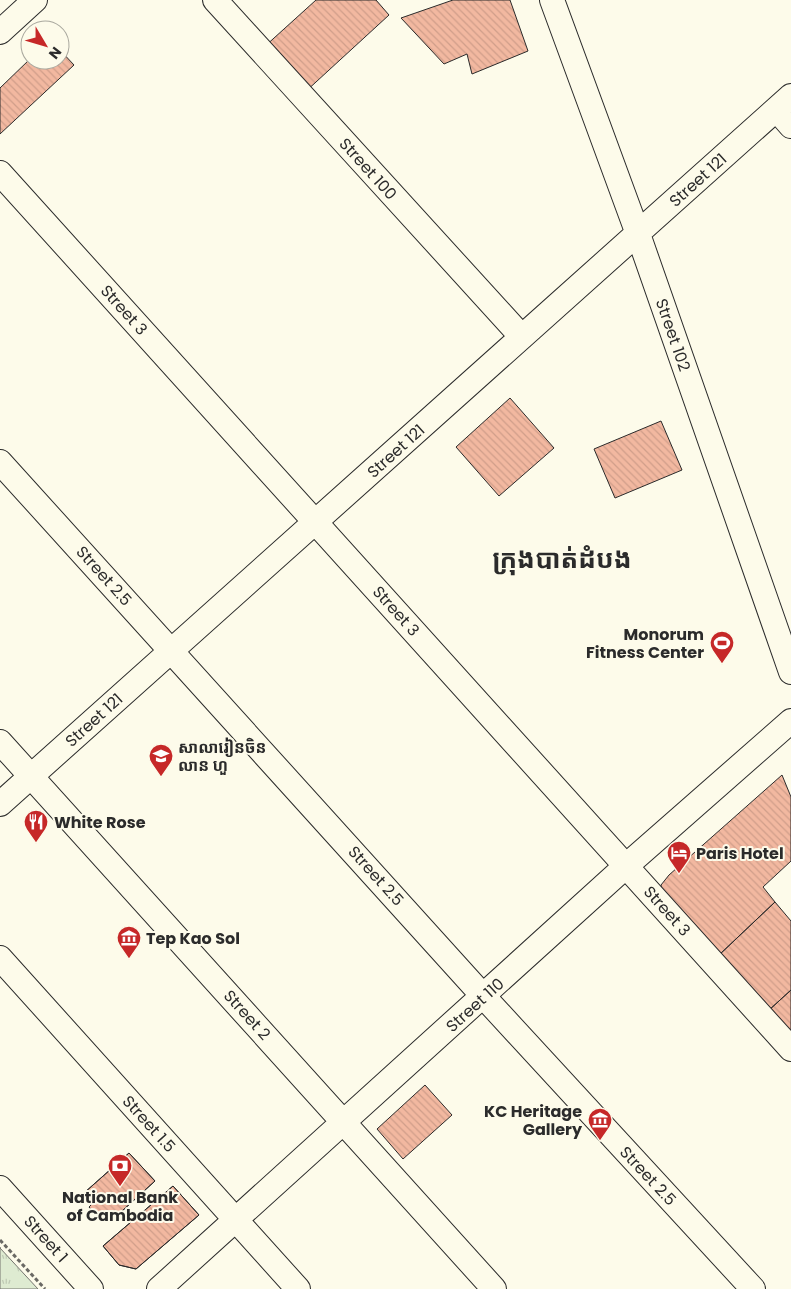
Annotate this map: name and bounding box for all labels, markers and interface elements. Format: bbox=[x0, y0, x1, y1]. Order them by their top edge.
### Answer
north arrow bbox=[20, 20, 70, 70]
text: N bbox=[44, 43, 66, 63]
street label: Street 100 bbox=[334, 133, 402, 205]
street label: Street 121 bbox=[664, 148, 732, 212]
street label: Street 3 bbox=[95, 280, 153, 340]
street label: Street 102 bbox=[650, 296, 696, 374]
street label: Street 121 bbox=[362, 419, 430, 483]
street label: Street 2.5 bbox=[71, 541, 137, 611]
district label: ក្រុងបាត់ដំបង bbox=[492, 541, 632, 577]
street label: Street 3 bbox=[367, 581, 425, 641]
place label: Monorum Fitness Center bbox=[586, 623, 704, 664]
sports icon: Monorum Fitness Center bbox=[709, 630, 735, 664]
street label: Street 121 bbox=[60, 688, 128, 752]
place label: សាលារៀនចិន លាន ហួ bbox=[178, 736, 266, 777]
school or university icon: សាលារៀនចិន លាន ហួ bbox=[148, 743, 174, 777]
restaurant icon: White Rose bbox=[23, 809, 49, 843]
place label: White Rose bbox=[54, 811, 146, 834]
hotel icon: Paris Hotel bbox=[666, 840, 692, 874]
street label: Street 2.5 bbox=[343, 841, 409, 911]
place label: Paris Hotel bbox=[696, 842, 784, 865]
street label: Street 3 bbox=[638, 881, 696, 941]
museum icon: Tep Kao Sol bbox=[116, 925, 142, 959]
place label: Tep Kao Sol bbox=[146, 927, 240, 950]
street label: Street 110 bbox=[441, 973, 509, 1037]
street label: Street 2 bbox=[218, 985, 276, 1045]
street label: Street 1.5 bbox=[117, 1090, 181, 1158]
place label: KC Heritage Gallery bbox=[484, 1100, 583, 1141]
museum icon: KC Heritage Gallery bbox=[587, 1107, 613, 1141]
street label: Street 2.5 bbox=[614, 1141, 682, 1211]
bank icon: National Bank of Cambodia bbox=[107, 1153, 133, 1187]
place label: National Bank of Cambodia bbox=[62, 1186, 178, 1227]
street label: Street 1 bbox=[19, 1210, 73, 1268]

